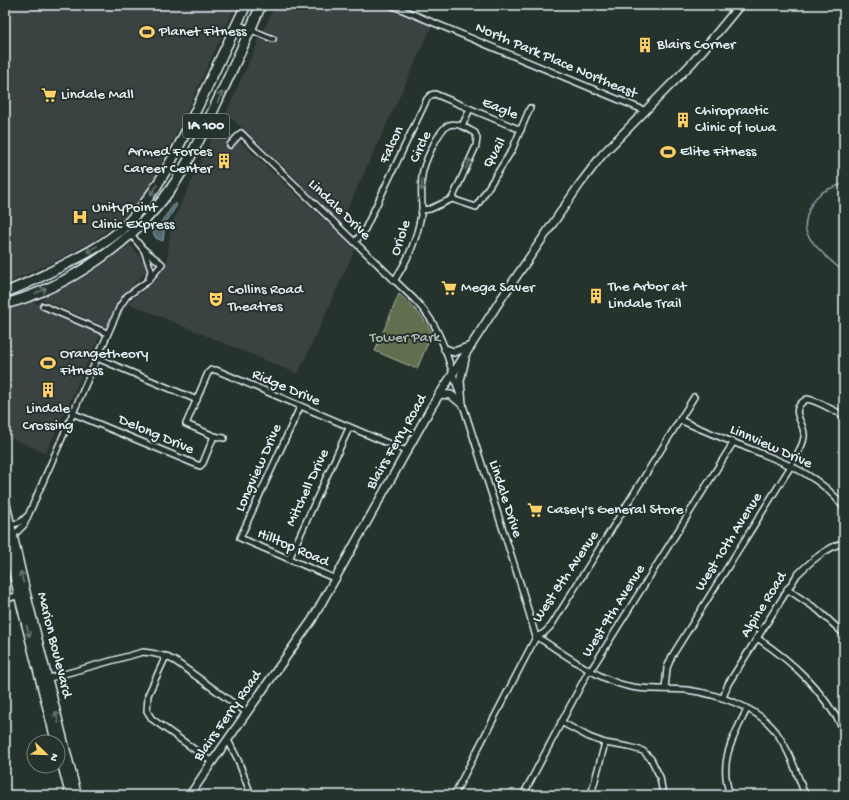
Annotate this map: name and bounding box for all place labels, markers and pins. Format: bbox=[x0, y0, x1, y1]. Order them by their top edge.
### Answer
sports icon: Planet Fitness bbox=[138, 23, 156, 41]
place label: Planet Fitness bbox=[158, 23, 247, 41]
building icon: Blairs Corner bbox=[636, 36, 654, 54]
place label: Blairs Corner bbox=[656, 36, 737, 54]
supermarket icon: Lindale Mall bbox=[40, 86, 58, 104]
place label: Lindale Mall bbox=[61, 86, 134, 104]
place label: Chiropractic Clinic of Iowa bbox=[695, 102, 777, 137]
building icon: Chiropractic Clinic of Iowa bbox=[674, 111, 692, 129]
place label: Armed Forces Career Center bbox=[124, 143, 214, 178]
sports icon: Elite Fitness bbox=[659, 143, 677, 161]
place label: Elite Fitness bbox=[680, 143, 757, 161]
building icon: Armed Forces Career Center bbox=[215, 152, 233, 170]
place label: UnityPoint Clinic Express bbox=[92, 199, 175, 234]
hospital icon: UnityPoint Clinic Express bbox=[71, 208, 89, 226]
place label: The Arbor at Lindale Trail bbox=[607, 278, 688, 313]
supermarket icon: Mega Saver bbox=[440, 279, 458, 297]
place label: Mega Saver bbox=[461, 279, 536, 297]
place label: Collins Road Theatres bbox=[227, 281, 304, 316]
building icon: The Arbor at Lindale Trail bbox=[587, 287, 605, 305]
theatre icon: Collins Road Theatres bbox=[207, 290, 225, 308]
place label: Orangetheory Fitness bbox=[59, 345, 149, 380]
sports icon: Orangetheory Fitness bbox=[39, 354, 57, 372]
building icon: Lindale Crossing bbox=[39, 381, 57, 399]
place label: Lindale Crossing bbox=[22, 400, 74, 435]
supermarket icon: Casey's General Store bbox=[526, 501, 544, 519]
place label: Casey's General Store bbox=[547, 501, 684, 519]

